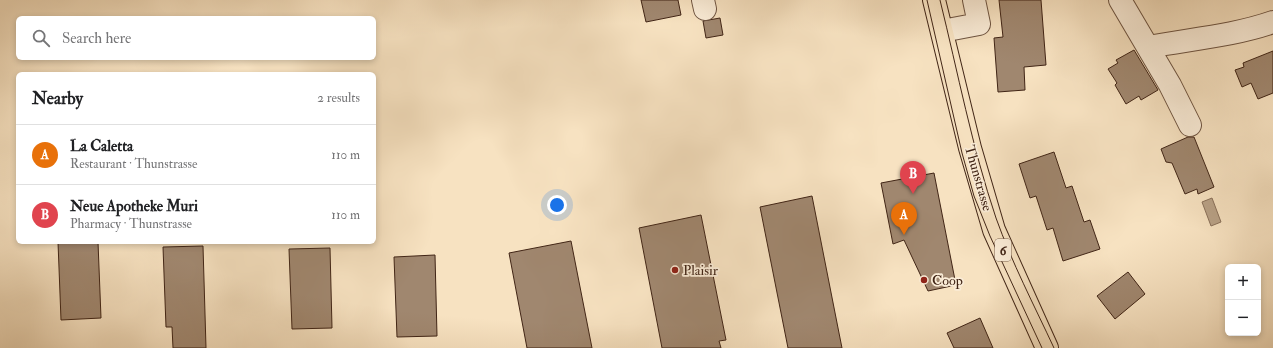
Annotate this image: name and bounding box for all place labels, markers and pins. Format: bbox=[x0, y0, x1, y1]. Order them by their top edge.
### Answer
pin: B bbox=[900, 161, 926, 194]
pin: A bbox=[891, 202, 917, 235]
place label: Plaisir bbox=[683, 262, 719, 279]
marker: Plaisir bbox=[670, 265, 680, 275]
place label: Coop bbox=[932, 272, 963, 290]
marker: Coop bbox=[919, 275, 929, 285]

